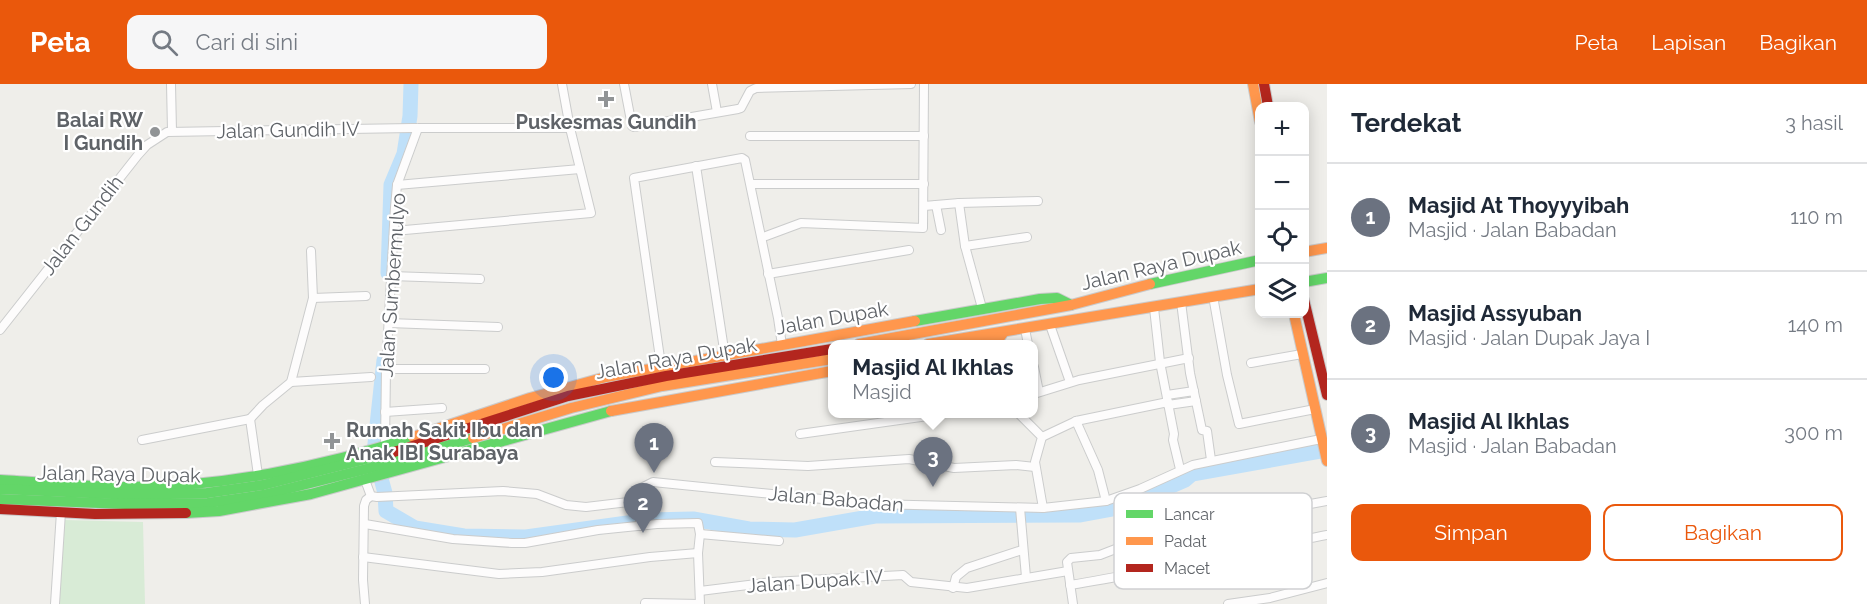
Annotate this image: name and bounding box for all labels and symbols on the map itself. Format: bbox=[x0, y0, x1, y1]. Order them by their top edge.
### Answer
marker: Puskesmas Gundih bbox=[597, 90, 615, 108]
place label: Balai RW I Gundih bbox=[56, 108, 144, 155]
place label: Puskesmas Gundih bbox=[516, 110, 697, 134]
street label: Jalan Gundih IV bbox=[216, 117, 360, 143]
marker: Balai RW I Gundih bbox=[148, 125, 162, 139]
street label: Jalan Gundih bbox=[36, 170, 128, 280]
street label: Jalan Sumbermulyo bbox=[374, 192, 410, 378]
street label: Jalan Raya Dupak bbox=[1079, 235, 1244, 295]
street label: Jalan Dupak bbox=[774, 296, 890, 340]
street label: Jalan Raya Dupak bbox=[593, 332, 759, 384]
your location bbox=[539, 363, 568, 392]
place label: Rumah Sakit Ibu dan Anak IBI Surabaya bbox=[346, 418, 543, 465]
pin: 1 bbox=[634, 424, 674, 473]
marker: Rumah Sakit Ibu dan Anak IBI Surabaya bbox=[323, 432, 341, 450]
pin: 3 bbox=[914, 438, 952, 487]
street label: Jalan Raya Dupak bbox=[37, 461, 201, 487]
street label: Jalan Babadan bbox=[767, 481, 905, 517]
pin: 2 bbox=[624, 484, 662, 533]
legend bbox=[1114, 493, 1312, 589]
text: Lancar bbox=[1164, 505, 1215, 524]
text: Padat bbox=[1164, 532, 1207, 551]
text: Macet bbox=[1164, 559, 1211, 578]
street label: Jalan Dupak IV bbox=[746, 564, 885, 598]

